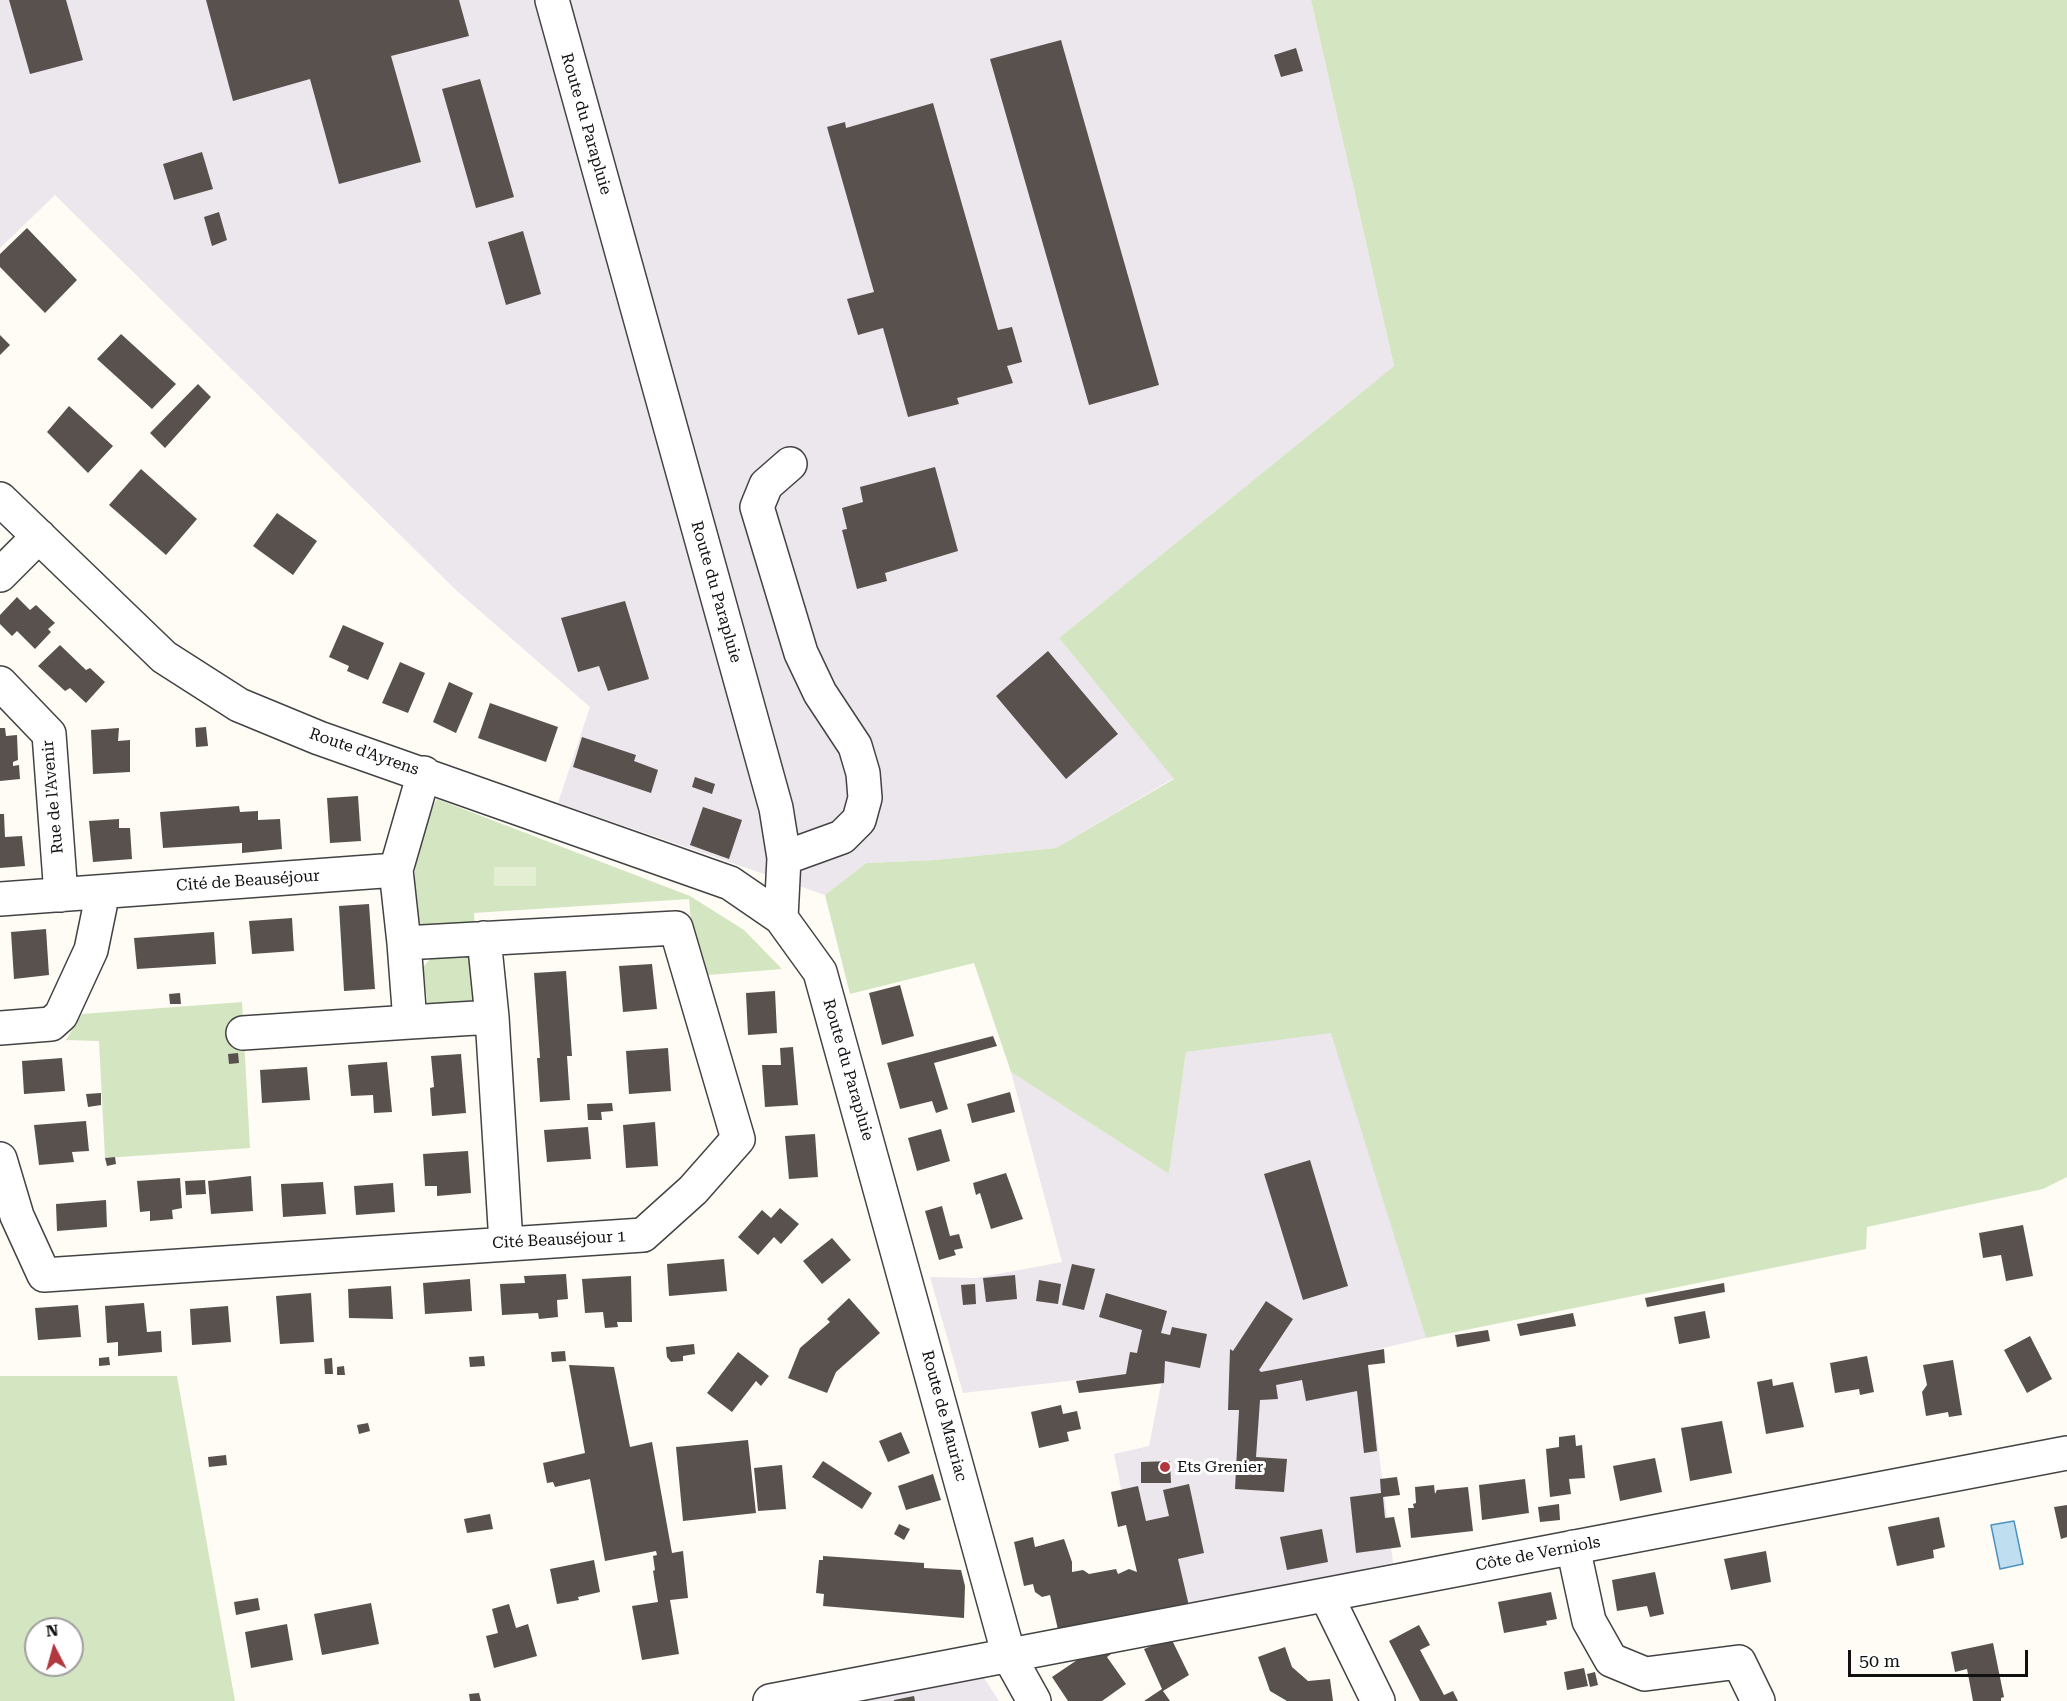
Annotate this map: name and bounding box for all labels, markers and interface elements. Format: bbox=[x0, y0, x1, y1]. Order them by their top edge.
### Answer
street label: Route du Parapluie bbox=[557, 51, 615, 197]
street label: Route du Parapluie bbox=[687, 519, 745, 665]
street label: Route d'Ayrens bbox=[307, 724, 421, 780]
street label: Rue de l'Avenir bbox=[38, 739, 68, 855]
street label: Cité de Beauséjour bbox=[176, 866, 320, 896]
street label: Route du Parapluie bbox=[819, 997, 877, 1143]
street label: Cité Beauséjour 1 bbox=[492, 1227, 626, 1253]
street label: Route de Mauriac bbox=[917, 1348, 971, 1484]
place label: Ets Grenier bbox=[1177, 1457, 1263, 1477]
marker: Ets Grenier bbox=[1158, 1460, 1172, 1474]
street label: Côte de Verniols bbox=[1474, 1533, 1602, 1575]
north arrow bbox=[24, 1617, 84, 1677]
text: N bbox=[45, 1620, 59, 1641]
scale bar bbox=[1851, 1638, 2031, 1676]
text: 50 m bbox=[1859, 1650, 1900, 1671]

